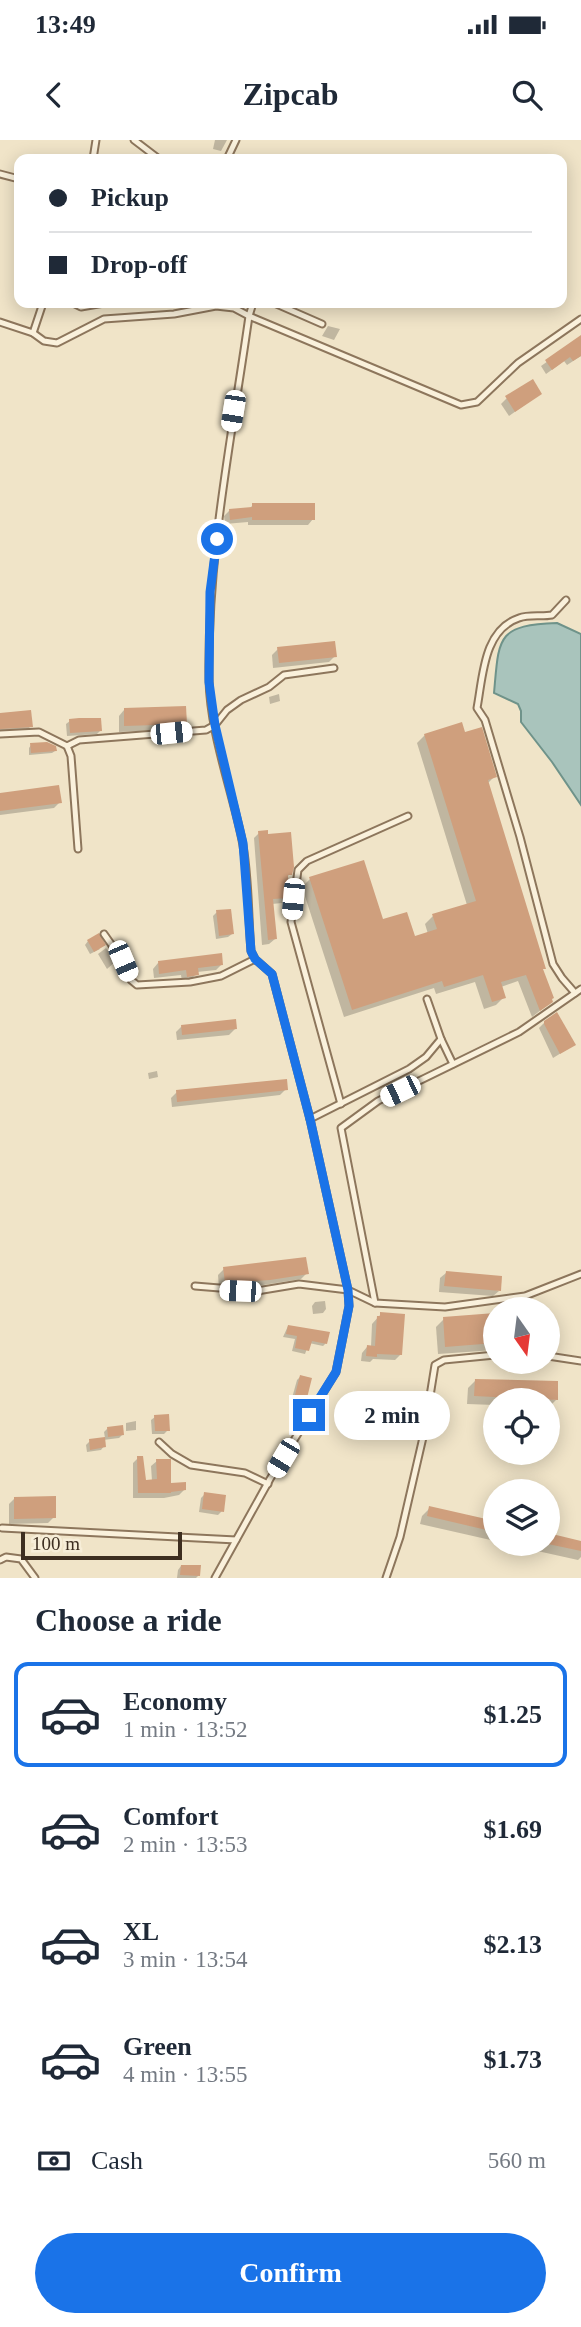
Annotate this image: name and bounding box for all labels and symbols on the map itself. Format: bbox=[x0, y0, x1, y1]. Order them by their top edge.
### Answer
car bbox=[220, 389, 247, 433]
route start bbox=[201, 523, 233, 555]
car bbox=[150, 720, 193, 746]
car bbox=[281, 877, 306, 921]
car bbox=[106, 938, 141, 984]
car bbox=[377, 1072, 424, 1110]
car bbox=[219, 1280, 262, 1302]
north arrow bbox=[483, 1297, 560, 1374]
callout: 2 min bbox=[334, 1390, 449, 1440]
route end bbox=[293, 1399, 325, 1431]
car bbox=[264, 1435, 303, 1481]
scale bar bbox=[21, 1529, 182, 1561]

